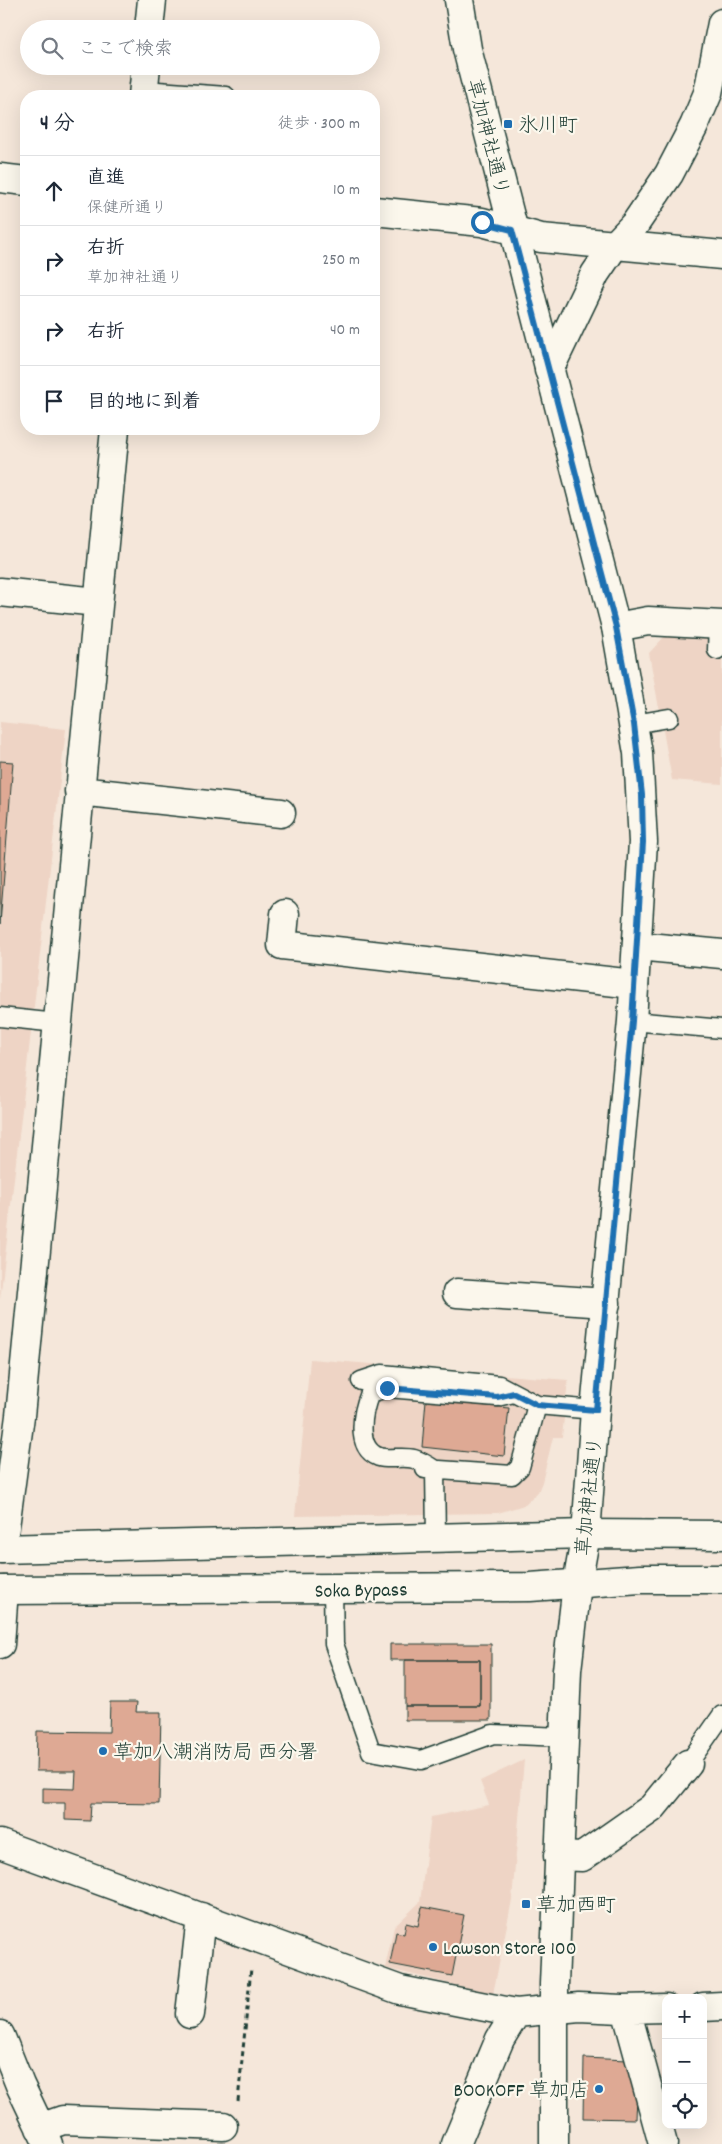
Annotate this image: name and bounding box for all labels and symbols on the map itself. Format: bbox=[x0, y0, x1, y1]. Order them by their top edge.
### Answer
street label: 草加神社通り bbox=[458, 76, 514, 199]
place label: 氷川町 bbox=[518, 113, 578, 141]
marker: 氷川町 bbox=[502, 118, 514, 130]
route start bbox=[471, 211, 494, 234]
route end bbox=[376, 1377, 399, 1400]
street label: 草加神社通り bbox=[571, 1435, 611, 1557]
street label: Soka Bypass bbox=[314, 1577, 408, 1607]
place label: 草加八潮消防局 西分署 bbox=[113, 1740, 318, 1768]
marker: 草加八潮消防局 西分署 bbox=[97, 1745, 109, 1757]
place label: 草加西町 bbox=[536, 1893, 616, 1921]
marker: 草加西町 bbox=[520, 1898, 532, 1910]
place label: Lawson Store 100 bbox=[443, 1936, 577, 1964]
marker: Lawson Store 100 bbox=[427, 1941, 439, 1953]
place label: BOOKOFF 草加店 bbox=[453, 2078, 589, 2106]
marker: BOOKOFF 草加店 bbox=[593, 2083, 605, 2095]

